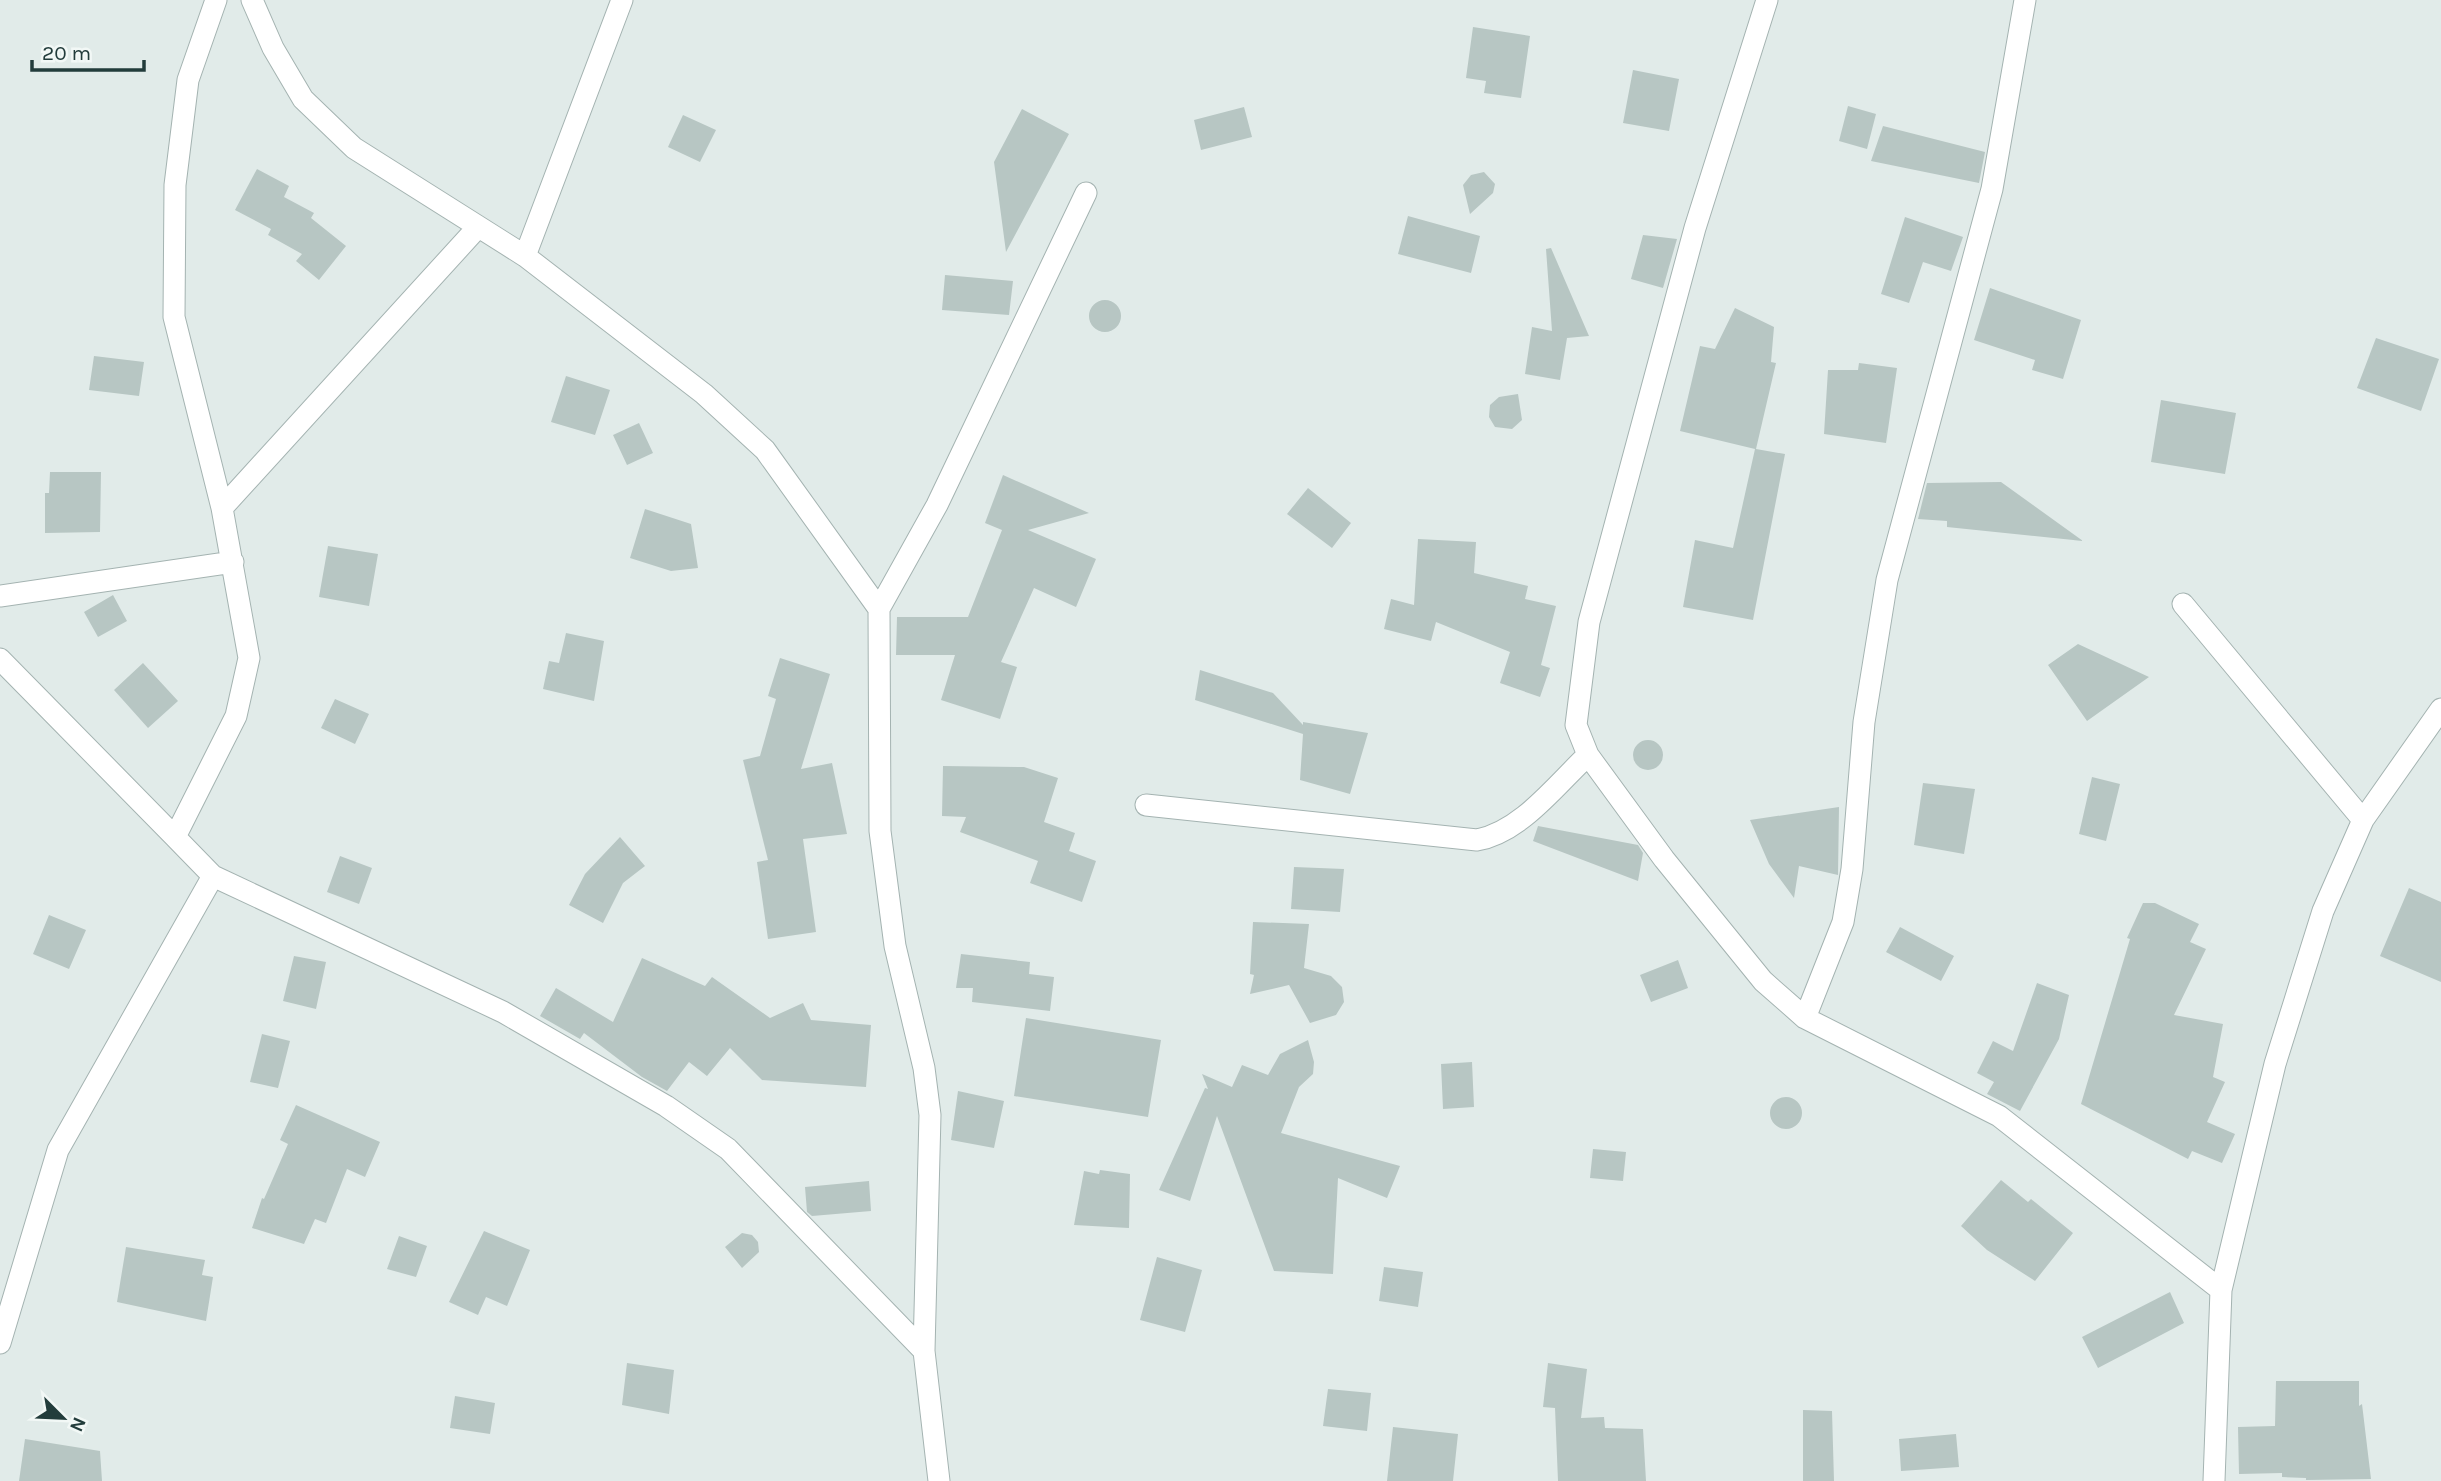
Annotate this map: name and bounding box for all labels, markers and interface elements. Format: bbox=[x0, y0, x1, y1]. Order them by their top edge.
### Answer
scale bar bbox=[32, 28, 144, 72]
text: 20 m bbox=[42, 41, 91, 65]
north arrow bbox=[28, 1383, 98, 1453]
text: N bbox=[65, 1414, 90, 1435]

